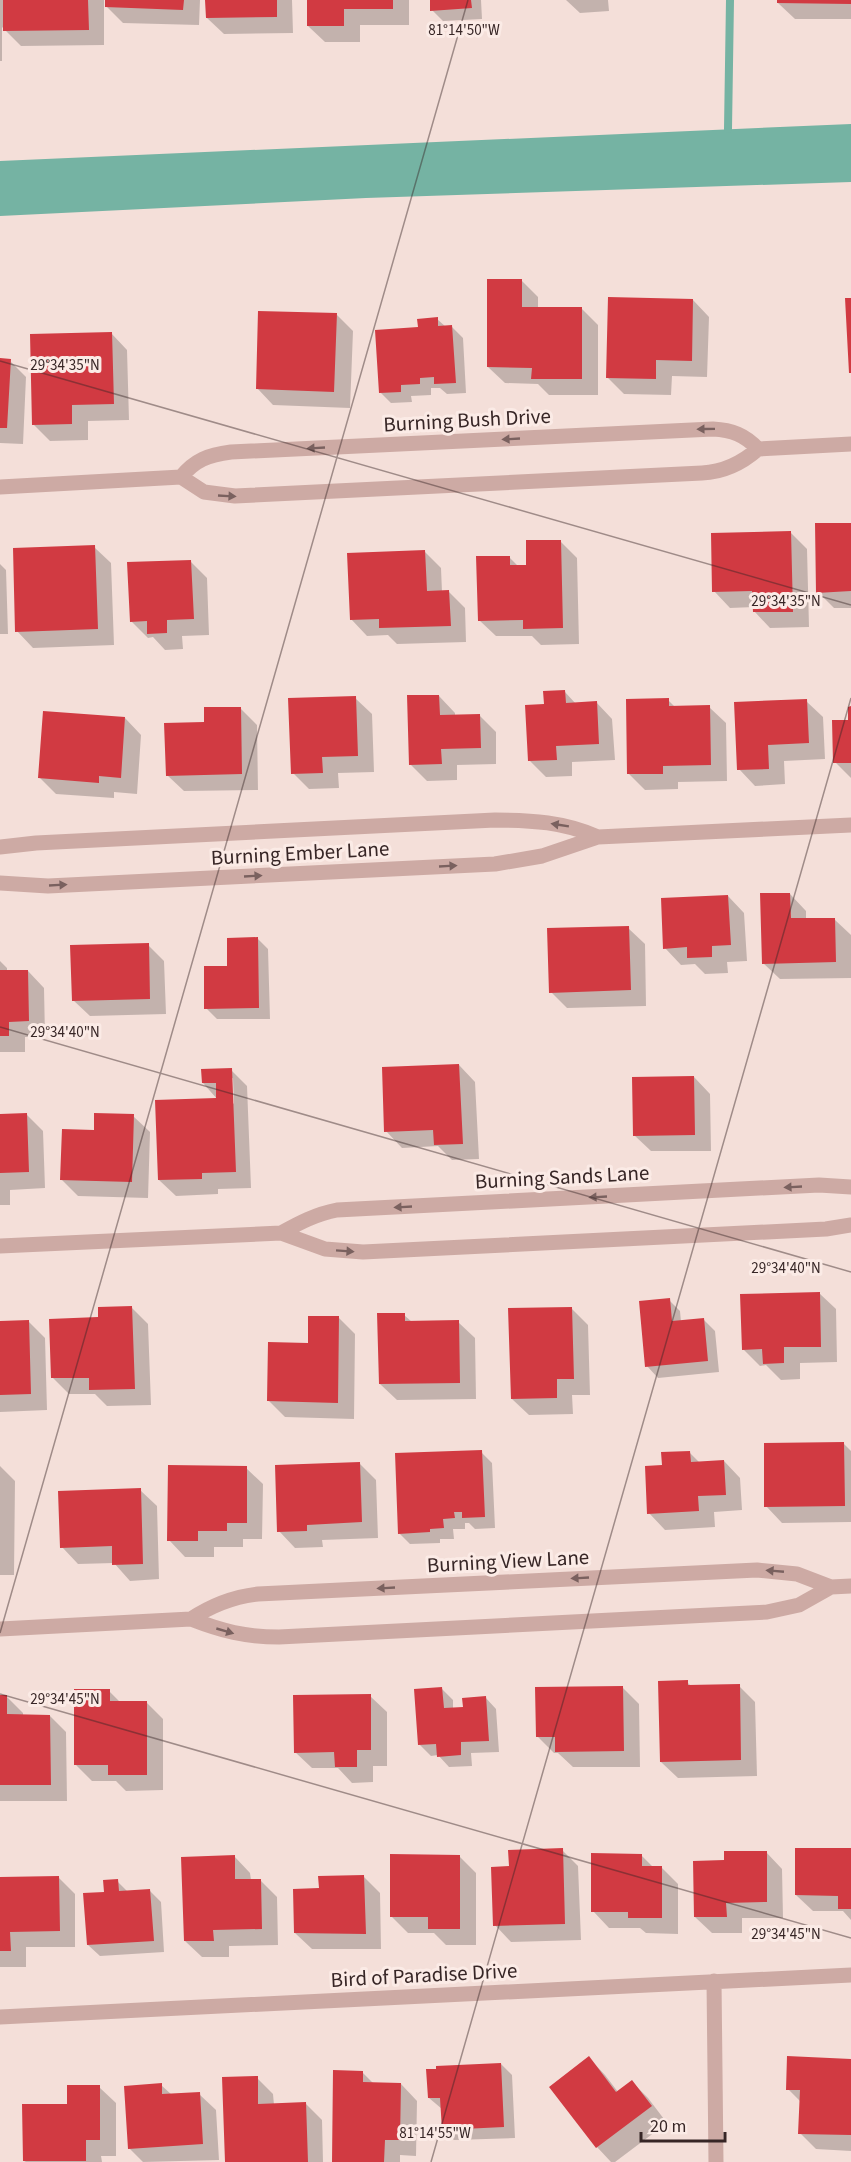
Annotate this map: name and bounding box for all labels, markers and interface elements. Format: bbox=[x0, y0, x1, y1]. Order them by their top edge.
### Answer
text: 81°14'50"W bbox=[428, 20, 500, 41]
text: 29°34'35"N bbox=[30, 355, 100, 376]
street label: Burning Bush Drive bbox=[382, 401, 552, 439]
one-way arrow bbox=[696, 424, 715, 434]
one-way arrow bbox=[501, 434, 520, 443]
one-way arrow bbox=[307, 444, 326, 453]
one-way arrow bbox=[217, 491, 236, 500]
text: 29°34'35"N bbox=[751, 591, 821, 612]
one-way arrow bbox=[550, 820, 569, 829]
street label: Burning Ember Lane bbox=[210, 833, 390, 873]
one-way arrow bbox=[438, 862, 457, 871]
one-way arrow bbox=[244, 871, 263, 880]
one-way arrow bbox=[49, 881, 68, 890]
text: 29°34'40"N bbox=[30, 1022, 100, 1043]
street label: Burning Sands Lane bbox=[474, 1157, 650, 1197]
one-way arrow bbox=[783, 1182, 802, 1191]
one-way arrow bbox=[588, 1192, 607, 1201]
one-way arrow bbox=[394, 1202, 413, 1211]
one-way arrow bbox=[336, 1246, 355, 1256]
text: 29°34'40"N bbox=[751, 1258, 821, 1279]
street label: Burning View Lane bbox=[426, 1542, 590, 1580]
one-way arrow bbox=[766, 1566, 785, 1576]
one-way arrow bbox=[571, 1574, 590, 1583]
one-way arrow bbox=[376, 1583, 395, 1592]
one-way arrow bbox=[215, 1627, 234, 1637]
text: 29°34'45"N bbox=[30, 1689, 100, 1710]
text: 29°34'45"N bbox=[751, 1924, 821, 1945]
street label: Bird of Paradise Drive bbox=[330, 1955, 518, 1995]
scale bar bbox=[641, 2105, 725, 2143]
text: 20 m bbox=[650, 2114, 686, 2139]
text: 81°14'55"W bbox=[399, 2123, 471, 2144]

